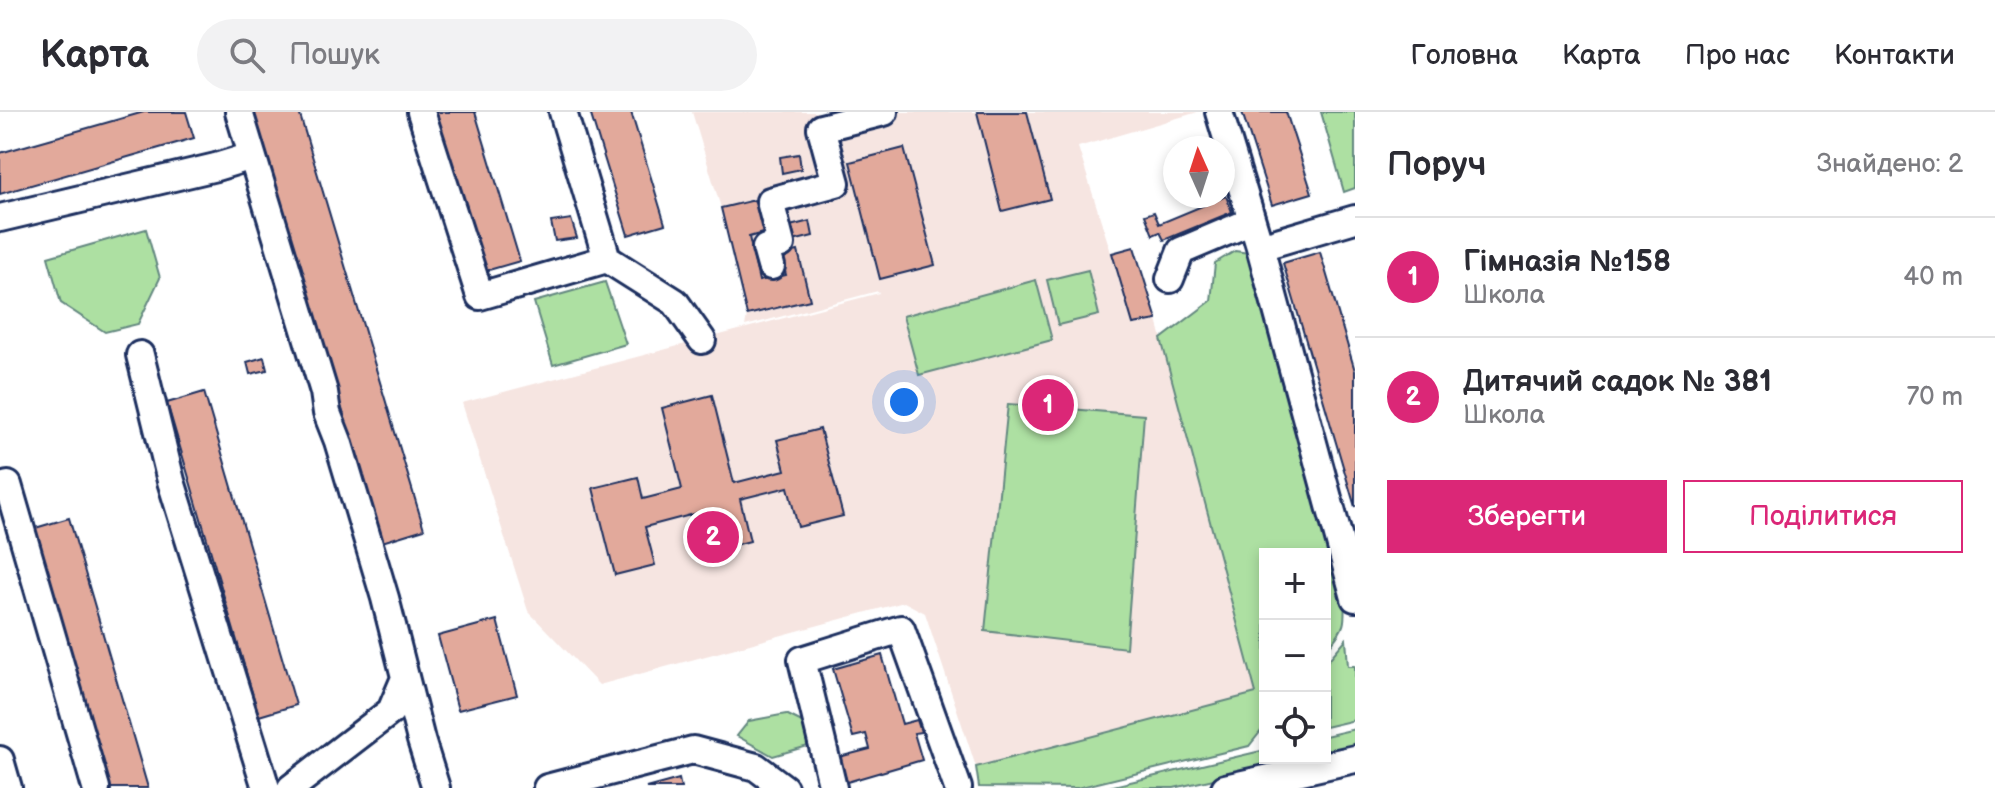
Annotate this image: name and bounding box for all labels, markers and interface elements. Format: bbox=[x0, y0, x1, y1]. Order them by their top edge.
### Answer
search box bbox=[197, 19, 757, 91]
text: Карта bbox=[40, 33, 149, 78]
icon: search bbox=[225, 33, 269, 77]
text: Пошук bbox=[289, 37, 380, 73]
text: Головна bbox=[1411, 39, 1518, 72]
text: Карта bbox=[1562, 39, 1641, 72]
text: Про нас bbox=[1685, 39, 1790, 72]
text: Контакти bbox=[1834, 39, 1955, 72]
north arrow bbox=[1163, 136, 1235, 208]
text: Поруч bbox=[1387, 144, 1486, 185]
text: Знайдено: 2 bbox=[1817, 149, 1963, 180]
text: Гімназія №158 bbox=[1463, 244, 1671, 280]
text: 1 bbox=[1408, 262, 1418, 293]
text: 40 m bbox=[1903, 262, 1963, 293]
text: Школа bbox=[1463, 280, 1545, 311]
text: Дитячий садок № 381 bbox=[1463, 364, 1772, 400]
pin: 1 bbox=[1022, 375, 1074, 435]
your location bbox=[884, 382, 924, 422]
text: 2 bbox=[1405, 382, 1421, 413]
text: 70 m bbox=[1906, 382, 1963, 413]
text: Школа bbox=[1463, 400, 1545, 431]
button: Зберегти bbox=[1387, 480, 1667, 553]
button: Поділитися bbox=[1683, 480, 1963, 553]
pin: 2 bbox=[687, 507, 739, 567]
map controls bbox=[1259, 548, 1331, 764]
button: + bbox=[1259, 548, 1331, 620]
button: − bbox=[1259, 620, 1331, 692]
button: locate bbox=[1259, 692, 1331, 764]

